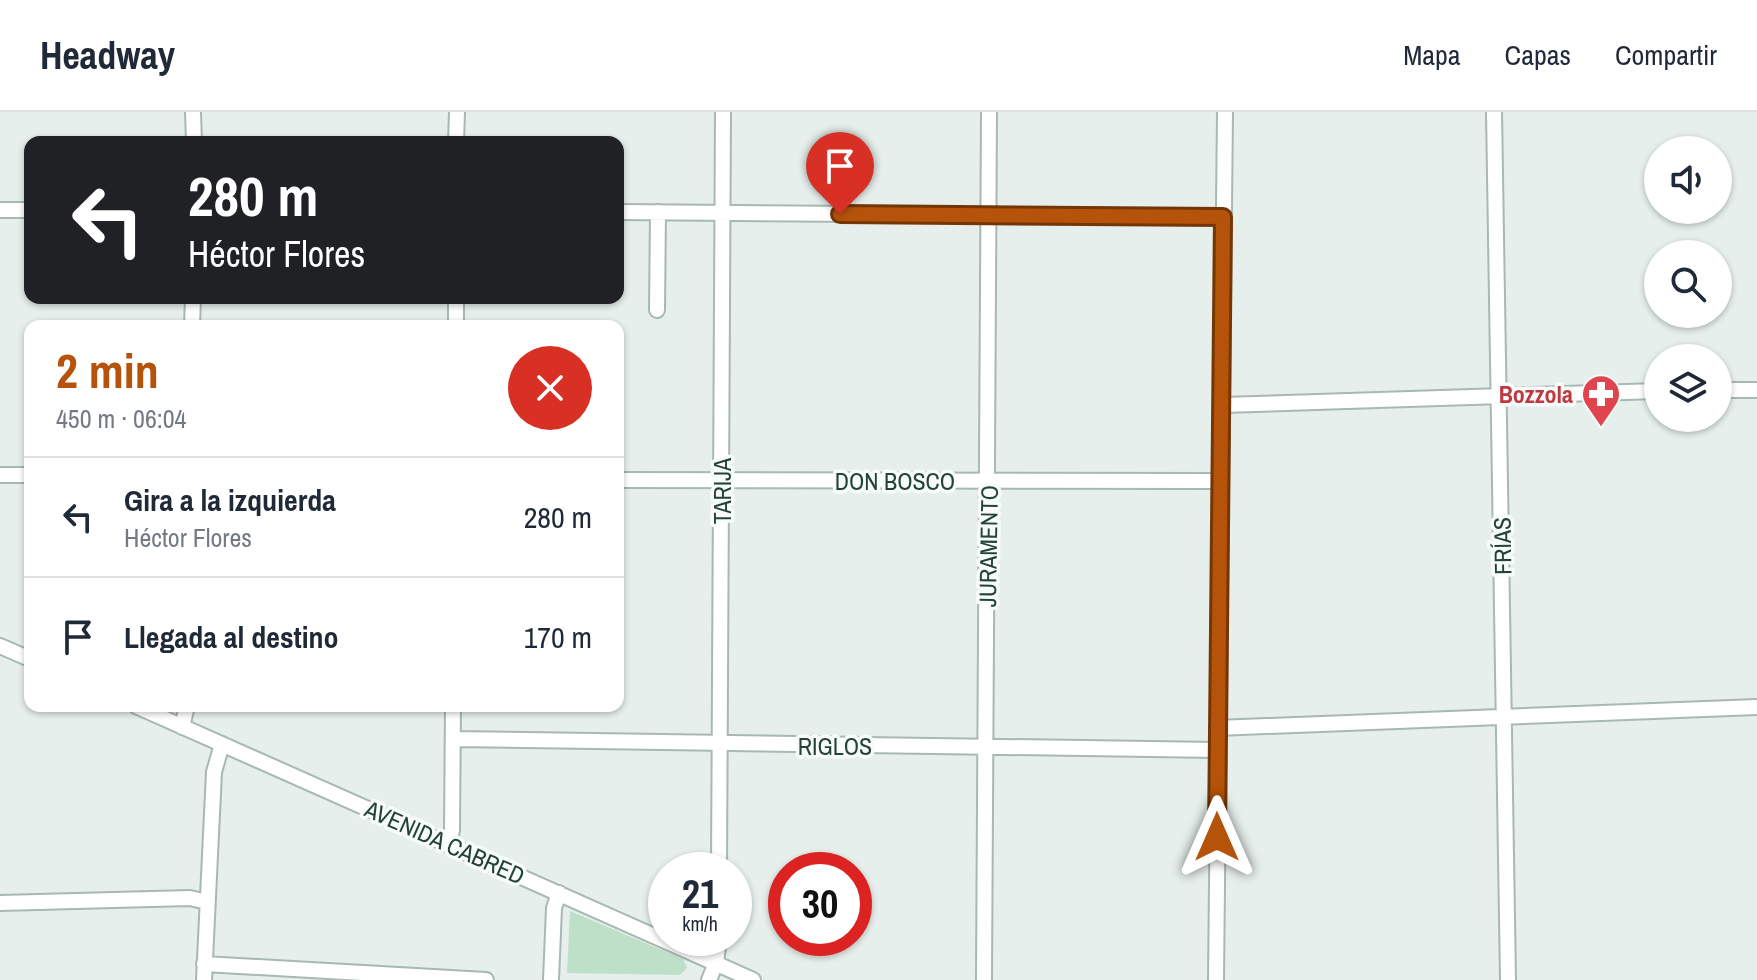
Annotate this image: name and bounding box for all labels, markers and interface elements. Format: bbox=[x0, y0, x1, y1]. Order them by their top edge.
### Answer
text: Headway bbox=[40, 30, 175, 81]
text: Mapa bbox=[1403, 36, 1461, 74]
text: Capas bbox=[1505, 36, 1571, 74]
text: Compartir bbox=[1615, 36, 1717, 74]
pin bbox=[806, 132, 874, 214]
map controls bbox=[1644, 136, 1732, 432]
button: sound bbox=[1644, 136, 1732, 224]
icon: arrive bbox=[818, 144, 862, 188]
text: 280 m bbox=[188, 158, 318, 233]
icon: left bbox=[56, 168, 160, 272]
text: Héctor Flores bbox=[188, 230, 365, 278]
button: search bbox=[1644, 240, 1732, 328]
text: 2 min bbox=[56, 338, 159, 403]
button: layers bbox=[1644, 344, 1732, 432]
button: close bbox=[508, 346, 592, 430]
pharmacy icon: Bozzola bbox=[1580, 373, 1622, 428]
place label: Bozzola bbox=[1499, 378, 1573, 410]
text: 450 m · 06:04 bbox=[56, 401, 186, 436]
street label: TARIJA bbox=[706, 457, 738, 524]
street label: DON BOSCO bbox=[835, 465, 955, 497]
text: Gira a la izquierda bbox=[124, 480, 336, 520]
street label: JURAMENTO bbox=[971, 485, 1005, 607]
icon: left bbox=[56, 495, 100, 539]
text: 280 m bbox=[524, 497, 592, 537]
street label: FRÍAS bbox=[1485, 517, 1519, 575]
text: Héctor Flores bbox=[124, 520, 252, 555]
icon: arrive bbox=[56, 615, 100, 659]
text: Llegada al destino bbox=[124, 617, 339, 657]
text: 170 m bbox=[524, 617, 592, 657]
street label: RIGLOS bbox=[798, 730, 872, 762]
street label: AVENIDA CABRED bbox=[359, 792, 530, 891]
position arrow bbox=[1175, 795, 1259, 879]
speed limit sign: 30 bbox=[768, 852, 872, 956]
text: 21 bbox=[682, 867, 718, 920]
text: km/h bbox=[682, 910, 718, 937]

